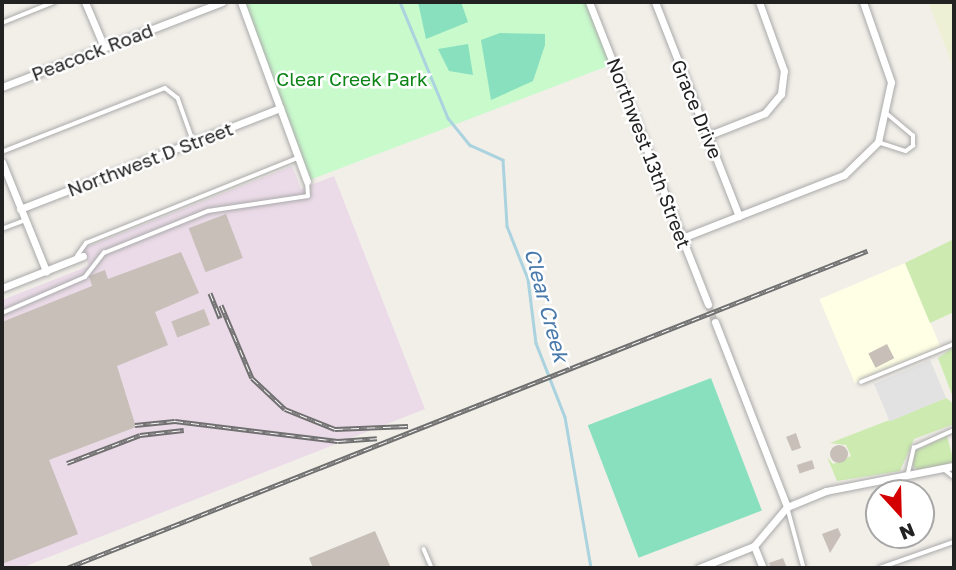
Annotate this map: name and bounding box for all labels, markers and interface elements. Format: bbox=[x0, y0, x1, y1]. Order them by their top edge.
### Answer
street label: Peacock Road bbox=[28, 18, 156, 86]
street label: Northwest 13th Street bbox=[602, 55, 696, 251]
street label: Grace Drive bbox=[667, 56, 727, 162]
park label: Clear Creek Park bbox=[276, 68, 428, 90]
street label: Northwest D Street bbox=[64, 117, 236, 201]
water label: Clear Creek bbox=[520, 245, 574, 365]
north arrow bbox=[865, 479, 935, 549]
text: N bbox=[896, 519, 918, 545]

